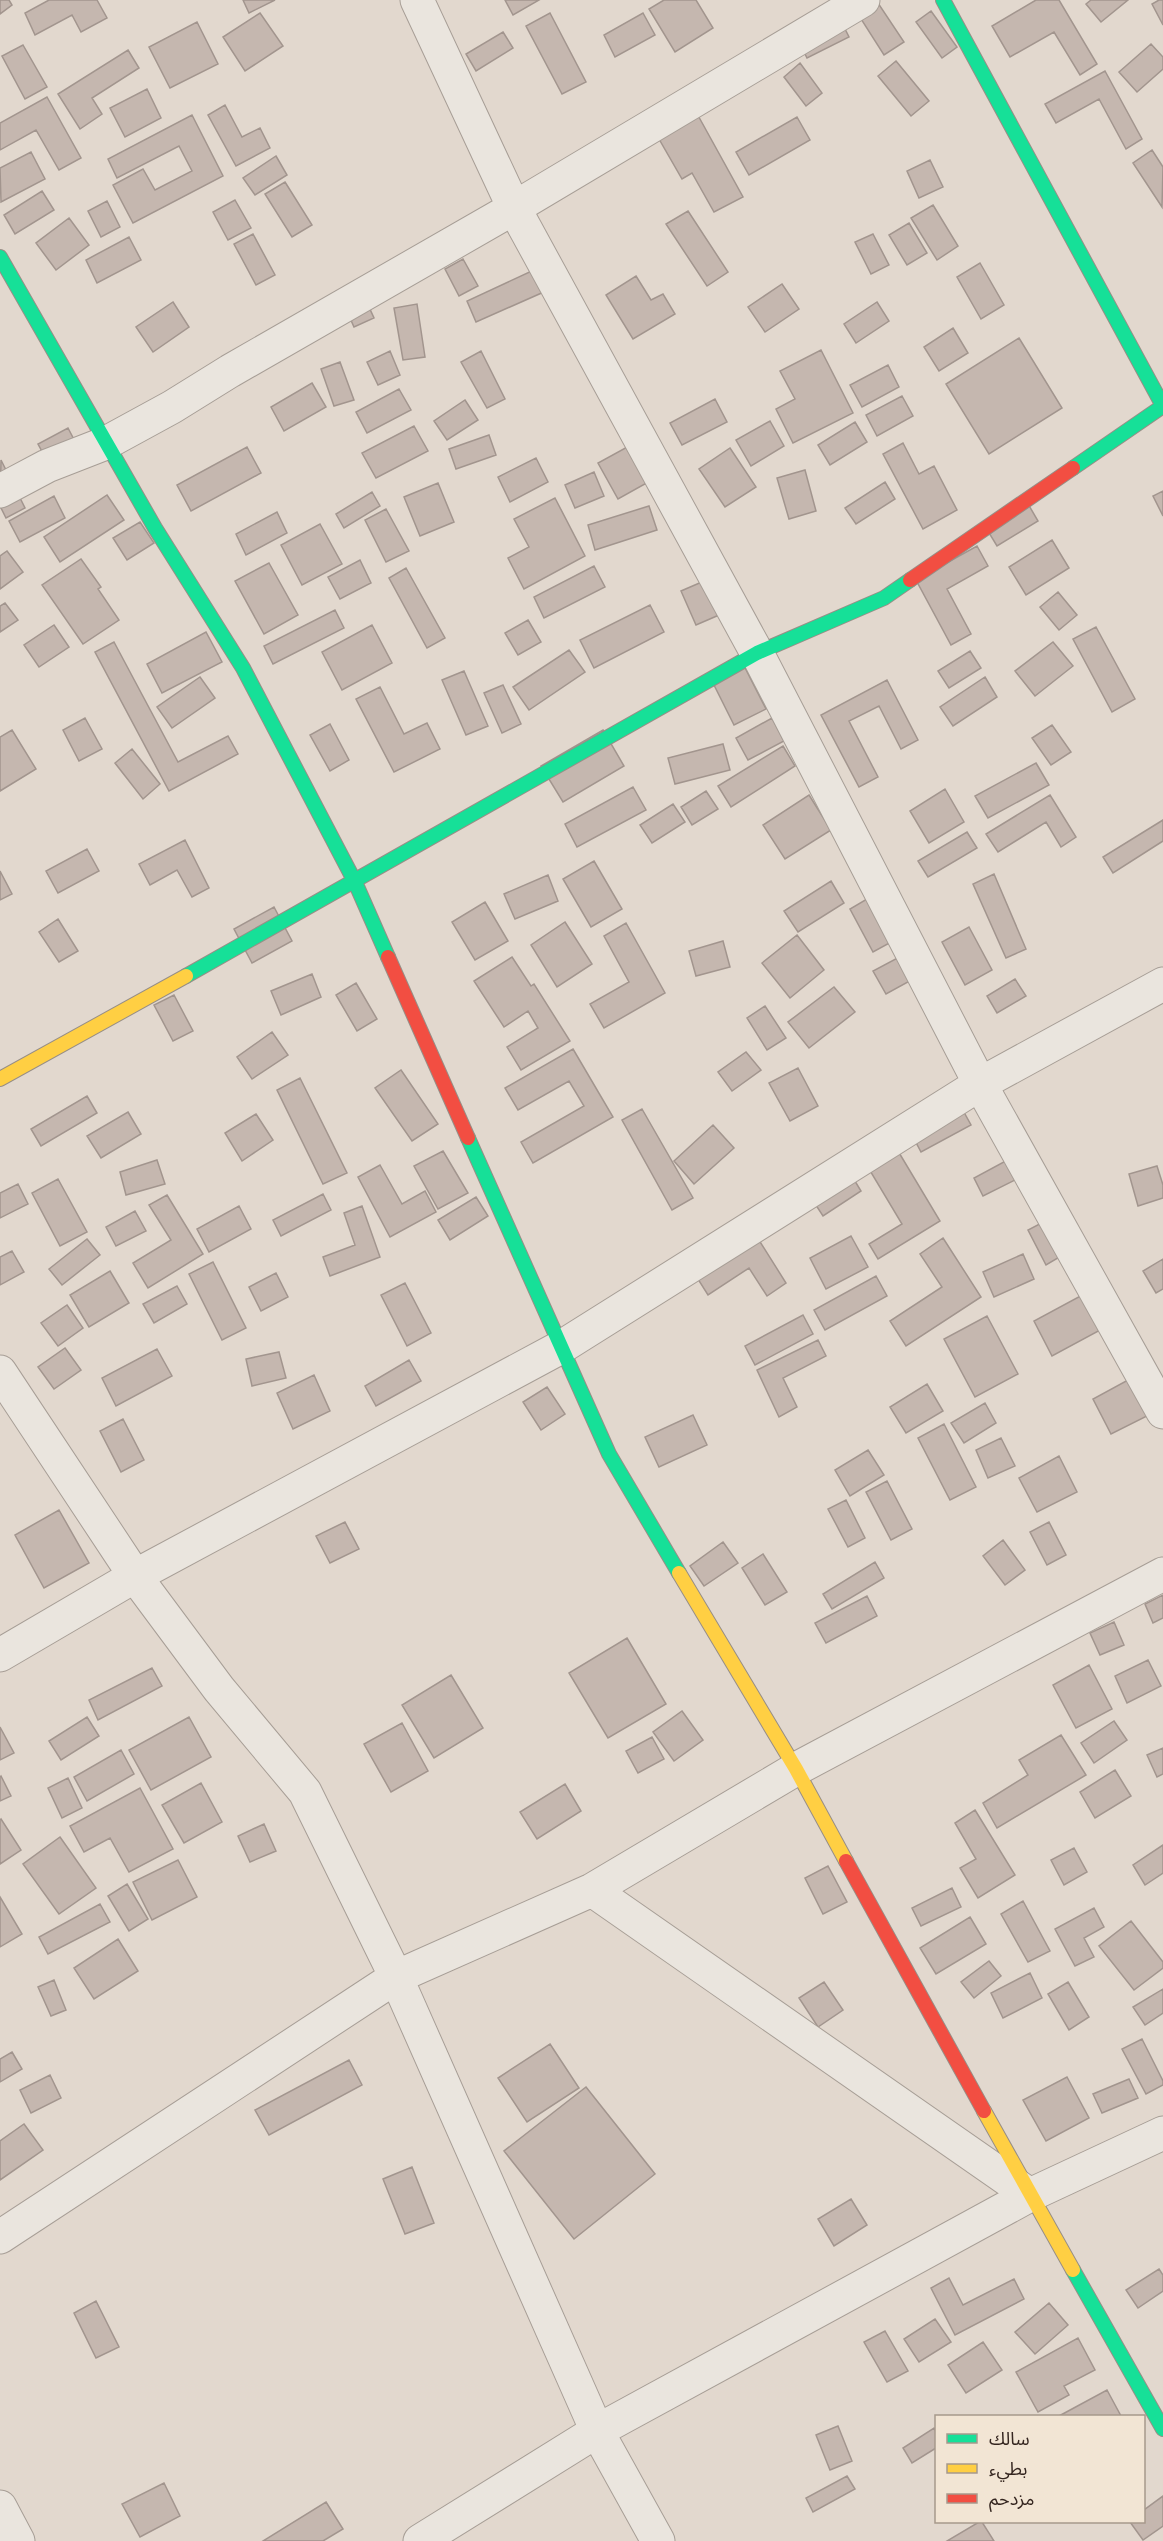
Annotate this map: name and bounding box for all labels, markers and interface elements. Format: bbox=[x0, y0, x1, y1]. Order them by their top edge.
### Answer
legend bbox=[935, 2415, 1145, 2523]
text: سالك bbox=[989, 2428, 1030, 2450]
text: بطيء bbox=[989, 2458, 1027, 2482]
text: مزدحم bbox=[989, 2488, 1034, 2512]

